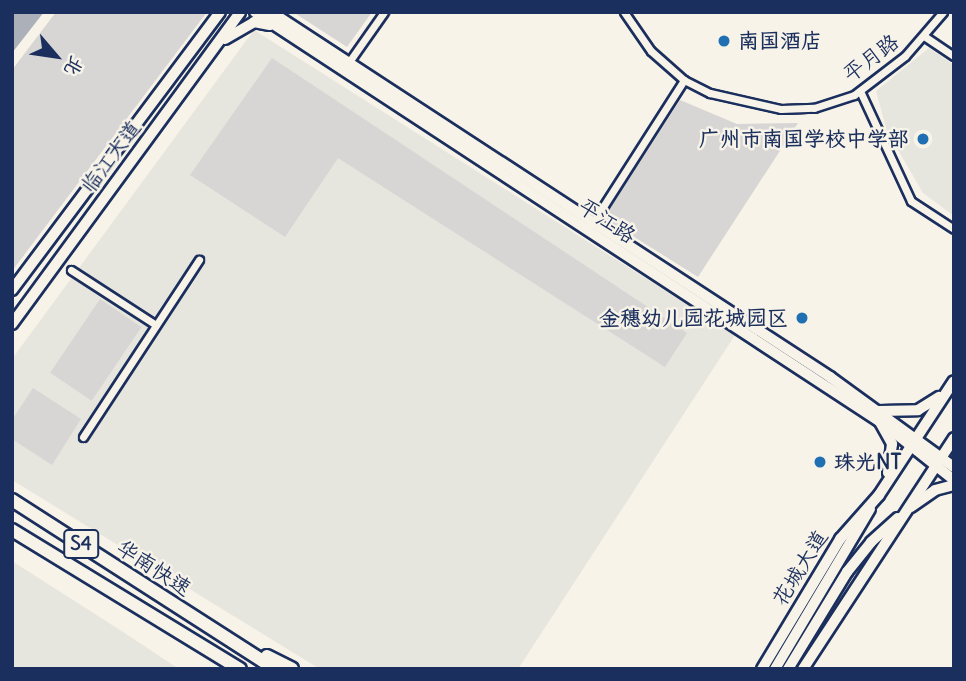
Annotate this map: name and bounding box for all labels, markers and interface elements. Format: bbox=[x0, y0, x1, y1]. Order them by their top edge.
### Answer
north arrow bbox=[21, 21, 91, 91]
place label: 南国酒店 bbox=[738, 28, 822, 54]
street label: 平月路 bbox=[838, 29, 904, 87]
marker: 南国酒店 bbox=[716, 33, 732, 49]
text: 北 bbox=[59, 52, 89, 80]
street label: 临江大道 bbox=[76, 116, 146, 198]
place label: 广州市南国学校中学部 bbox=[699, 126, 909, 152]
marker: 广州市南国学校中学部 bbox=[915, 131, 931, 147]
street label: 平江路 bbox=[574, 193, 640, 249]
place label: 金穗幼儿园花城园区 bbox=[599, 305, 788, 331]
marker: 金穗幼儿园花城园区 bbox=[794, 310, 810, 326]
place label: 珠光NT bbox=[834, 449, 901, 475]
marker: 珠光NT bbox=[812, 454, 828, 470]
street label: 花城大道 bbox=[767, 526, 833, 610]
road number: S4 bbox=[62, 528, 100, 559]
street label: 华南快速 bbox=[112, 535, 196, 601]

